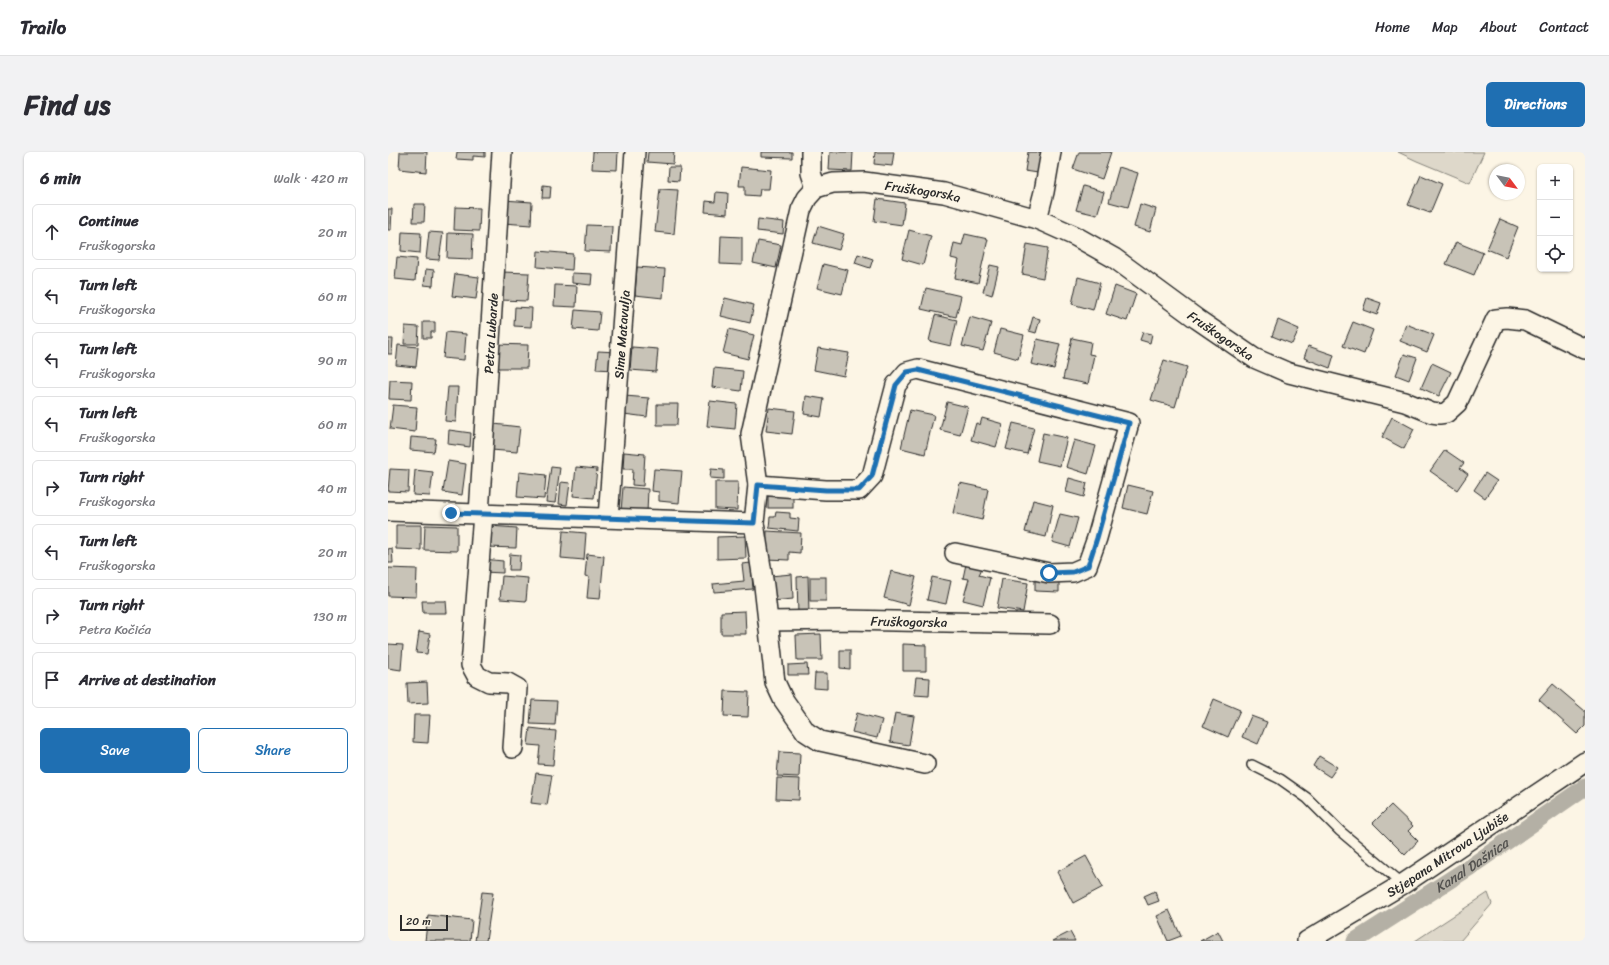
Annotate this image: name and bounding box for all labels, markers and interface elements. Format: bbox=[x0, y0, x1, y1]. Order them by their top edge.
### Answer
text: Trailo bbox=[20, 11, 66, 44]
text: Home bbox=[1375, 15, 1410, 40]
text: Map bbox=[1432, 15, 1458, 40]
text: About bbox=[1480, 15, 1517, 40]
text: Contact bbox=[1539, 15, 1589, 40]
text: Find us bbox=[24, 80, 111, 129]
button: Directions bbox=[1486, 82, 1585, 127]
text: 6 min bbox=[40, 163, 81, 193]
north arrow bbox=[1489, 164, 1525, 200]
map controls bbox=[1537, 164, 1573, 272]
button: + bbox=[1537, 164, 1573, 200]
text: Walk · 420 m bbox=[273, 167, 348, 190]
street label: Fruškogorska bbox=[883, 174, 964, 209]
button: − bbox=[1537, 200, 1573, 236]
text: Continue bbox=[79, 208, 139, 234]
icon: ahead bbox=[41, 221, 63, 243]
text: 20 m bbox=[318, 221, 347, 244]
text: Fruškogorska bbox=[79, 234, 156, 257]
button: locate bbox=[1537, 236, 1573, 272]
text: Turn left bbox=[79, 272, 137, 298]
icon: left bbox=[41, 285, 63, 307]
text: 60 m bbox=[318, 285, 347, 308]
street label: Sime Matavulja bbox=[607, 289, 637, 380]
street label: Petra Lubarde bbox=[477, 292, 505, 374]
text: Fruškogorska bbox=[79, 298, 156, 321]
street label: Fruškogorska bbox=[1182, 305, 1259, 367]
text: Turn left bbox=[79, 336, 137, 362]
icon: left bbox=[41, 349, 63, 371]
text: 90 m bbox=[317, 349, 347, 372]
text: Fruškogorska bbox=[79, 362, 156, 385]
text: Turn left bbox=[79, 400, 137, 426]
icon: left bbox=[41, 413, 63, 435]
text: 60 m bbox=[318, 413, 347, 436]
text: Fruškogorska bbox=[79, 426, 156, 449]
text: Turn right bbox=[79, 464, 144, 490]
icon: right bbox=[41, 477, 63, 499]
text: 40 m bbox=[317, 477, 347, 500]
text: Fruškogorska bbox=[79, 490, 156, 513]
route end bbox=[442, 504, 460, 522]
text: Turn left bbox=[79, 528, 137, 554]
icon: left bbox=[41, 541, 63, 563]
text: 20 m bbox=[318, 541, 347, 564]
text: Fruškogorska bbox=[79, 554, 156, 577]
route start bbox=[1040, 564, 1058, 582]
text: Turn right bbox=[79, 592, 144, 618]
icon: right bbox=[41, 605, 63, 627]
text: 130 m bbox=[313, 605, 347, 628]
street label: Fruškogorska bbox=[870, 610, 948, 634]
text: Petra Kočića bbox=[79, 618, 151, 641]
text: Arrive at destination bbox=[79, 667, 216, 693]
icon: arrive bbox=[41, 669, 63, 691]
button: Save bbox=[40, 728, 190, 773]
button: Share bbox=[198, 728, 348, 773]
street label: Stjepana Mitrova Ljubiše bbox=[1382, 805, 1513, 904]
water label: Kanal Dašnica bbox=[1430, 830, 1516, 900]
text: 20 m bbox=[406, 912, 431, 931]
scale bar bbox=[400, 913, 448, 932]

